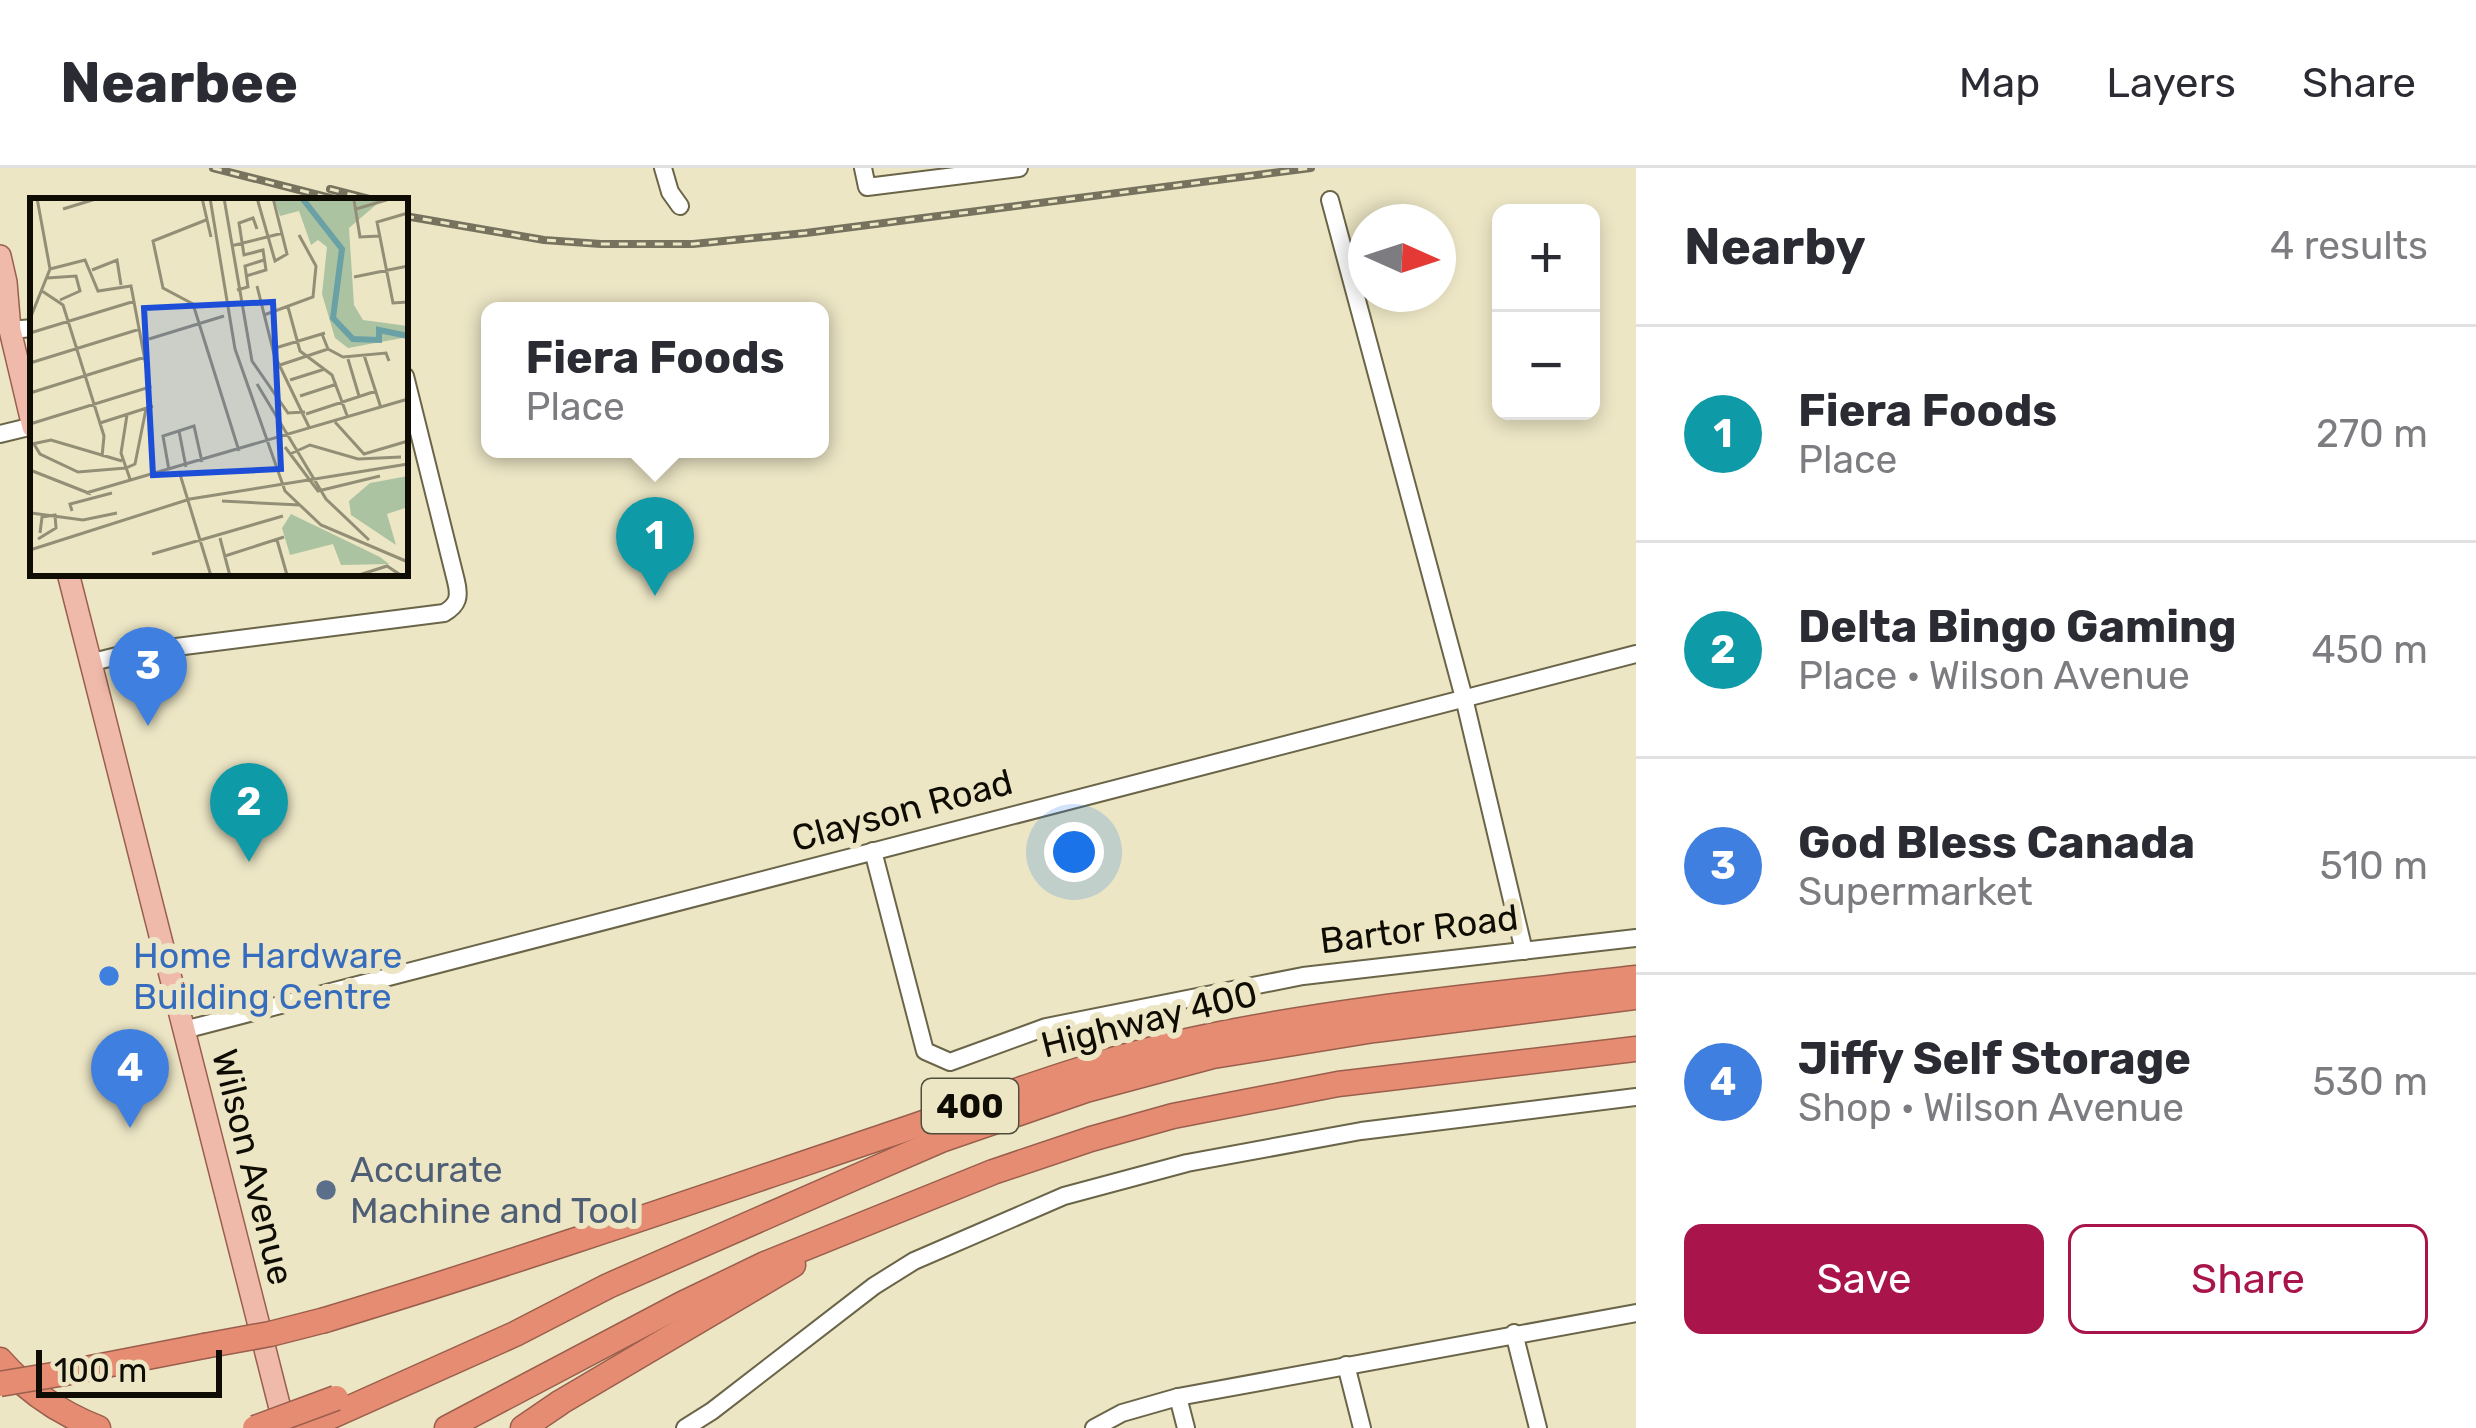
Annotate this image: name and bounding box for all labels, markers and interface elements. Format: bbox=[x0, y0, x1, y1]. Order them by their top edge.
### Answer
text: Nearbee bbox=[60, 49, 298, 116]
text: Map bbox=[1959, 58, 2040, 108]
text: Layers bbox=[2106, 58, 2236, 108]
text: Share bbox=[2302, 58, 2416, 108]
inset map bbox=[30, 198, 408, 576]
north arrow bbox=[1348, 204, 1456, 312]
map controls bbox=[1492, 204, 1600, 420]
button: + bbox=[1492, 204, 1600, 312]
text: Nearby bbox=[1684, 216, 1866, 277]
text: 4 results bbox=[2270, 223, 2428, 269]
popup bbox=[481, 302, 829, 458]
button: − bbox=[1492, 312, 1600, 420]
text: Fiera Foods bbox=[525, 331, 785, 384]
text: Place bbox=[525, 384, 625, 430]
text: Fiera Foods bbox=[1798, 384, 2057, 437]
text: 1 bbox=[1713, 411, 1733, 457]
text: 270 m bbox=[2316, 411, 2428, 457]
text: Place bbox=[1798, 437, 1897, 483]
pin: 1 bbox=[616, 497, 694, 596]
text: Delta Bingo Gaming bbox=[1798, 600, 2237, 653]
pin: 3 bbox=[109, 627, 187, 726]
text: 2 bbox=[1710, 627, 1736, 673]
text: 450 m bbox=[2312, 627, 2428, 673]
text: Place · Wilson Avenue bbox=[1798, 653, 2190, 699]
street label: Clayson Road bbox=[787, 760, 1017, 860]
pin: 2 bbox=[210, 763, 288, 862]
text: God Bless Canada bbox=[1798, 816, 2195, 869]
your location bbox=[1044, 822, 1104, 882]
text: 3 bbox=[1710, 843, 1736, 889]
text: 510 m bbox=[2320, 843, 2428, 889]
text: Supermarket bbox=[1798, 869, 2033, 915]
street label: Bartor Road bbox=[1317, 896, 1521, 962]
place label: Home Hardware Building Centre bbox=[133, 934, 402, 1018]
marker: Home Hardware Building Centre bbox=[96, 963, 122, 989]
street label: Highway 400 bbox=[1036, 971, 1262, 1067]
pin: 4 bbox=[91, 1029, 169, 1128]
text: Jiffy Self Storage bbox=[1798, 1032, 2191, 1085]
street label: Wilson Avenue bbox=[203, 1045, 303, 1289]
text: 4 bbox=[1710, 1059, 1736, 1105]
text: 530 m bbox=[2312, 1059, 2428, 1105]
road number: 400 bbox=[922, 1079, 1018, 1133]
text: Shop · Wilson Avenue bbox=[1798, 1085, 2184, 1131]
place label: Accurate Machine and Tool bbox=[350, 1148, 638, 1232]
marker: Accurate Machine and Tool bbox=[313, 1177, 339, 1203]
button: Save bbox=[1684, 1224, 2044, 1334]
button: Share bbox=[2068, 1224, 2428, 1334]
scale bar bbox=[36, 1344, 222, 1397]
text: 100 m bbox=[54, 1351, 147, 1390]

